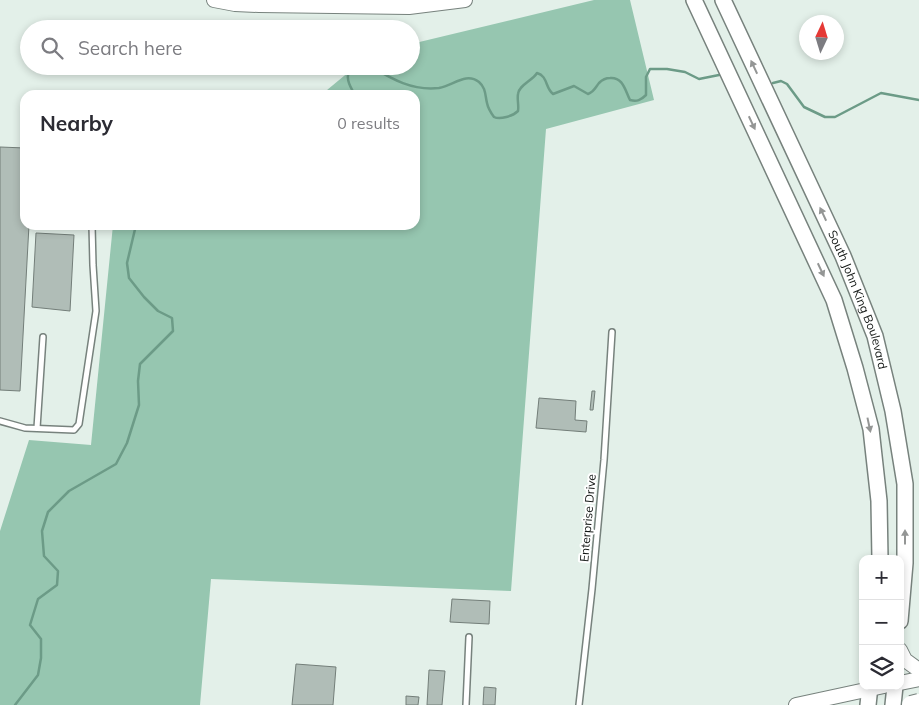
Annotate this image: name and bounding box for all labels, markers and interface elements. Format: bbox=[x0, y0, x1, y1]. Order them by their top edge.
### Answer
north arrow bbox=[799, 15, 844, 60]
search box bbox=[20, 20, 420, 75]
icon: search bbox=[38, 34, 66, 62]
text: Search here bbox=[78, 36, 182, 60]
one-way arrow bbox=[750, 60, 758, 74]
text: Nearby bbox=[40, 110, 113, 136]
text: 0 results bbox=[337, 113, 400, 133]
one-way arrow bbox=[748, 116, 756, 130]
one-way arrow bbox=[819, 207, 827, 221]
street label: South John King Boulevard bbox=[825, 228, 891, 371]
one-way arrow bbox=[816, 263, 825, 278]
one-way arrow bbox=[866, 417, 874, 433]
street label: Enterprise Drive bbox=[576, 473, 599, 563]
one-way arrow bbox=[901, 529, 909, 545]
map controls bbox=[859, 555, 904, 690]
button: + bbox=[859, 555, 904, 600]
button: − bbox=[859, 600, 904, 645]
button: layers bbox=[859, 645, 904, 690]

